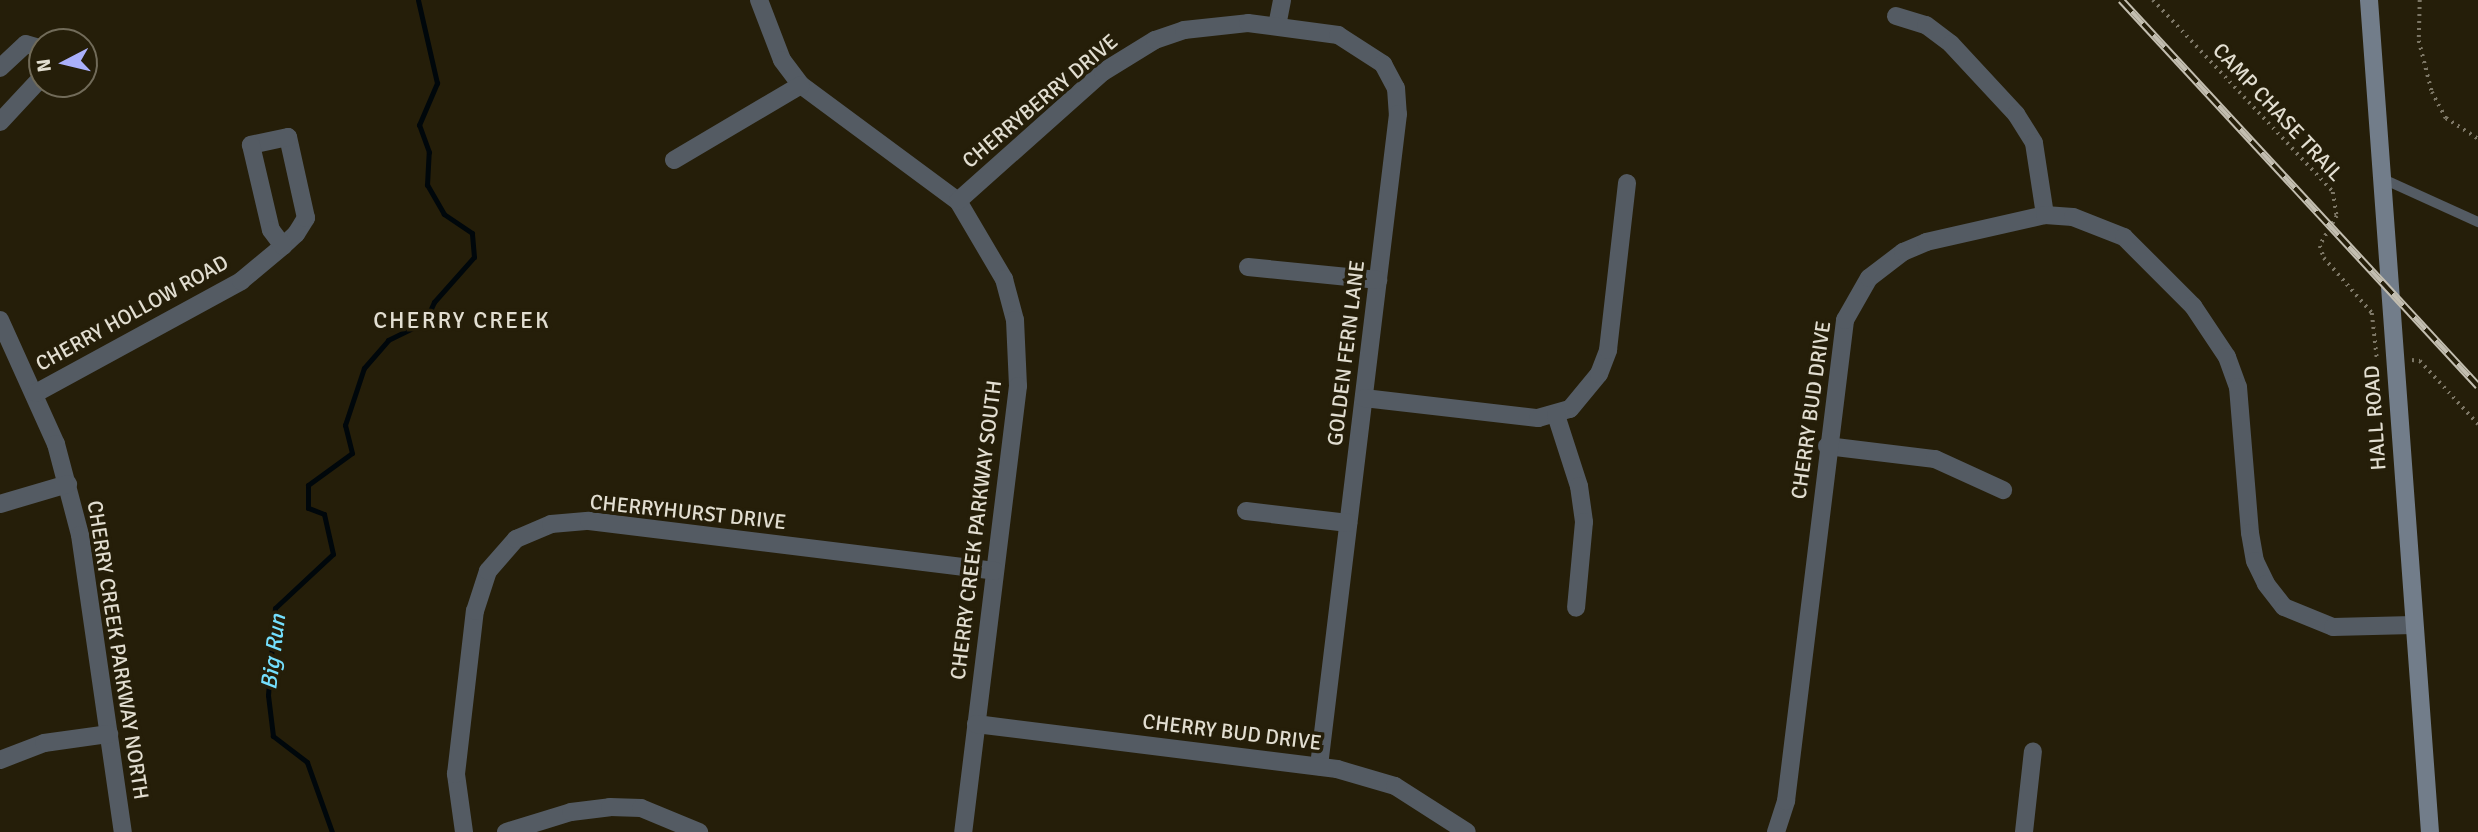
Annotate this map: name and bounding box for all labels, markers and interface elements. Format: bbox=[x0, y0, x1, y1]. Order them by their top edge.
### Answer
north arrow bbox=[28, 28, 98, 98]
street label: CHERRYBERRY DRIVE bbox=[957, 29, 1123, 173]
street label: CAMP CHASE TRAIL bbox=[2208, 38, 2348, 186]
text: N bbox=[31, 57, 57, 73]
street label: CHERRY HOLLOW ROAD bbox=[31, 250, 233, 376]
street label: GOLDEN FERN LANE bbox=[1322, 259, 1370, 447]
district label: CHERRY CREEK bbox=[375, 307, 549, 335]
street label: CHERRY BUD DRIVE bbox=[1786, 319, 1836, 501]
street label: HALL ROAD bbox=[2359, 365, 2391, 471]
street label: CHERRY CREEK PARKWAY SOUTH bbox=[945, 379, 1007, 681]
street label: CHERRYHURST DRIVE bbox=[589, 489, 787, 535]
street label: CHERRY CREEK PARKWAY NORTH bbox=[82, 499, 154, 801]
water label: Big Run bbox=[256, 613, 292, 691]
street label: CHERRY BUD DRIVE bbox=[1141, 709, 1323, 755]

